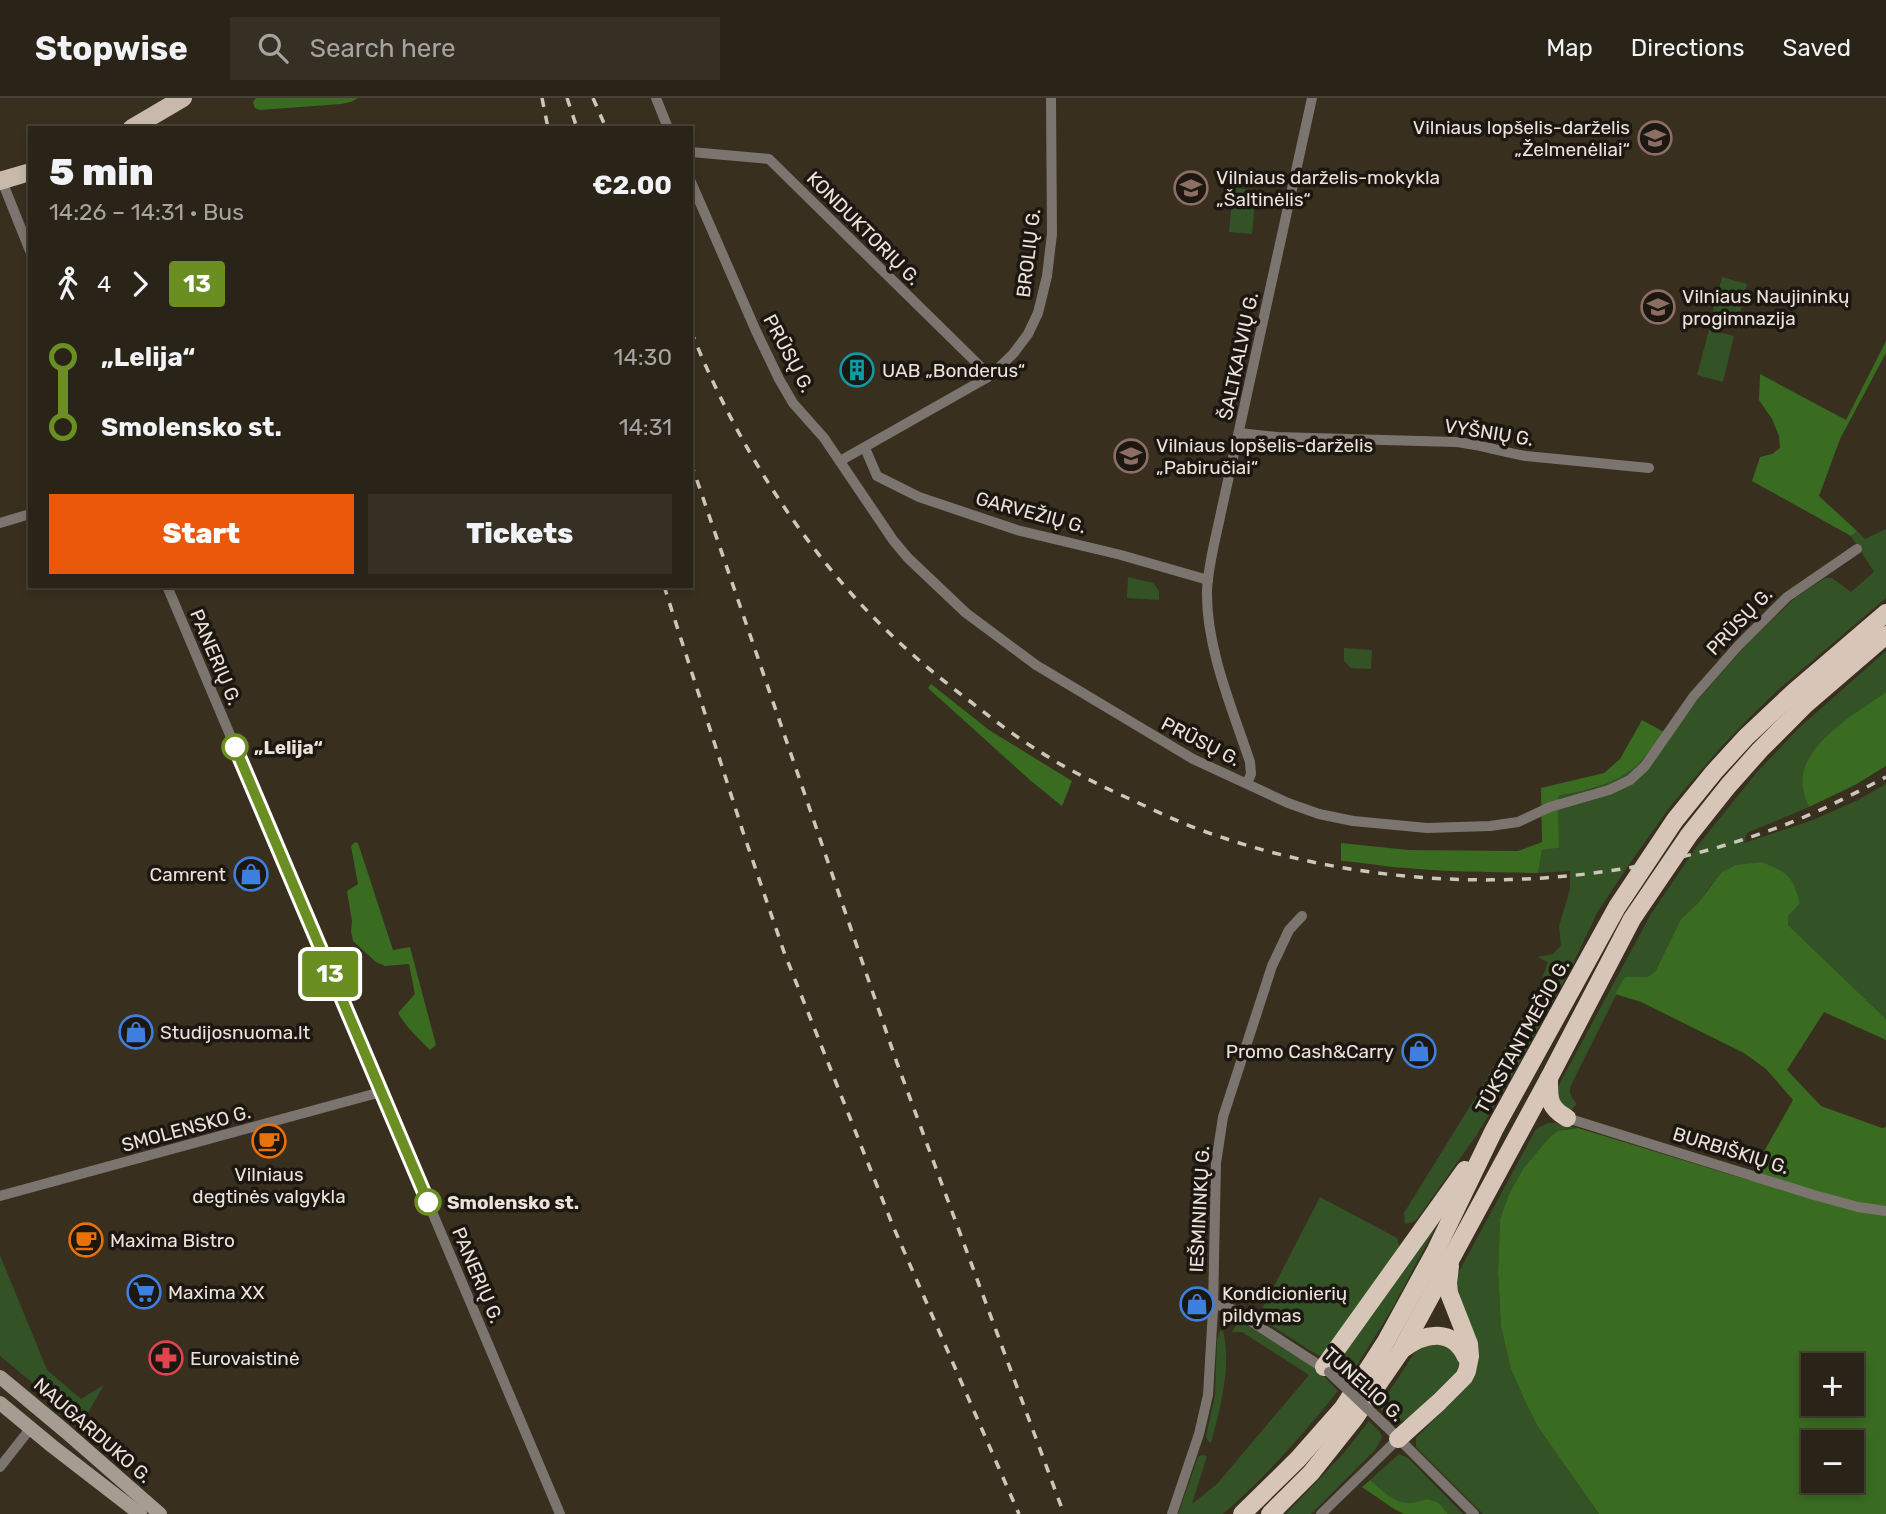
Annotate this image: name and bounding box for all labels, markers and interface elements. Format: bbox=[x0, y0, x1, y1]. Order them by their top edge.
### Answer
search box bbox=[230, 17, 720, 80]
text: Stopwise bbox=[35, 29, 188, 68]
icon: search bbox=[254, 29, 292, 67]
text: Search here bbox=[310, 33, 456, 64]
text: Map bbox=[1546, 34, 1593, 62]
text: Directions bbox=[1631, 34, 1744, 62]
text: Saved bbox=[1782, 34, 1851, 62]
place label: Vilniaus lopšelis-darželis „Želmenėliai“ bbox=[1413, 116, 1630, 161]
school or university icon: Vilniaus lopšelis-darželis „Želmenėliai“ bbox=[1636, 119, 1674, 157]
text: 5 min bbox=[49, 149, 154, 195]
place label: Vilniaus darželis-mokykla „Šaltinėlis“ bbox=[1216, 166, 1440, 211]
street label: KONDUKTORIŲ G. bbox=[802, 167, 925, 290]
school or university icon: Vilniaus darželis-mokykla „Šaltinėlis“ bbox=[1172, 169, 1210, 207]
text: €2.00 bbox=[592, 170, 672, 201]
text: 14:26 – 14:31 · Bus bbox=[49, 198, 244, 226]
street label: BROLIŲ G. bbox=[1012, 207, 1045, 299]
icon: walk bbox=[49, 265, 87, 303]
icon: forward bbox=[121, 265, 159, 303]
text: 4 bbox=[97, 270, 111, 298]
text: 13 bbox=[183, 270, 211, 298]
place label: Vilniaus Naujininkų progimnazija bbox=[1682, 285, 1849, 330]
school or university icon: Vilniaus Naujininkų progimnazija bbox=[1639, 288, 1677, 326]
street label: ŠALTKALVIŲ G. bbox=[1214, 290, 1263, 422]
street label: PRŪSŲ G. bbox=[758, 310, 819, 396]
text: „Lelija“ bbox=[101, 342, 195, 373]
text: 14:30 bbox=[614, 343, 672, 371]
building icon: UAB „Bonderus“ bbox=[838, 351, 876, 389]
place label: UAB „Bonderus“ bbox=[882, 359, 1025, 382]
text: Smolensko st. bbox=[101, 412, 282, 443]
text: 14:31 bbox=[619, 413, 672, 441]
street label: VYŠNIŲ G. bbox=[1443, 414, 1535, 451]
place label: Vilniaus lopšelis-darželis „Pabiručiai“ bbox=[1156, 434, 1373, 479]
school or university icon: Vilniaus lopšelis-darželis „Pabiručiai“ bbox=[1112, 437, 1150, 475]
street label: GARVEŽIŲ G. bbox=[973, 487, 1089, 538]
button: Start bbox=[49, 494, 354, 574]
button: Tickets bbox=[368, 494, 672, 574]
street label: PRŪSŲ G. bbox=[1701, 583, 1777, 660]
street label: PANERIŲ G. bbox=[185, 606, 246, 709]
street label: PRŪSŲ G. bbox=[1158, 712, 1244, 771]
marker: „Lelija“ bbox=[222, 734, 248, 760]
place label: „Lelija“ bbox=[254, 736, 323, 759]
shop icon: Camrent bbox=[232, 855, 270, 893]
place label: Camrent bbox=[149, 863, 227, 886]
line badge: 13 bbox=[298, 951, 362, 997]
street label: TŪKSTANTMEČIO G. bbox=[1470, 955, 1574, 1117]
text: 13 bbox=[316, 960, 344, 988]
shop icon: Studijosnuoma.lt bbox=[117, 1013, 155, 1051]
place label: Studijosnuoma.lt bbox=[160, 1021, 311, 1044]
shop icon: Promo Cash&Carry bbox=[1400, 1032, 1438, 1070]
place label: Promo Cash&Carry bbox=[1226, 1040, 1394, 1063]
street label: SMOLENSKO G. bbox=[119, 1100, 253, 1157]
cafe icon: Vilniaus degtinės valgykla bbox=[250, 1122, 288, 1160]
street label: BURBIŠKIŲ G. bbox=[1670, 1122, 1792, 1179]
street label: IEŠMININKŲ G. bbox=[1185, 1145, 1214, 1273]
place label: Vilniaus degtinės valgykla bbox=[192, 1163, 346, 1208]
marker: Smolensko st. bbox=[415, 1189, 441, 1215]
place label: Smolensko st. bbox=[447, 1191, 579, 1214]
cafe icon: Maxima Bistro bbox=[67, 1221, 105, 1259]
street label: PANERIŲ G. bbox=[447, 1224, 508, 1327]
place label: Maxima Bistro bbox=[110, 1229, 235, 1252]
supermarket icon: Maxima XX bbox=[125, 1273, 163, 1311]
place label: Maxima XX bbox=[168, 1281, 265, 1304]
place label: Kondicionierių pildymas bbox=[1222, 1282, 1347, 1327]
shop icon: Kondicionierių pildymas bbox=[1178, 1285, 1216, 1323]
pharmacy icon: Eurovaistinė bbox=[147, 1339, 185, 1377]
street label: TUNELIO G. bbox=[1319, 1342, 1408, 1426]
place label: Eurovaistinė bbox=[190, 1347, 300, 1370]
map controls bbox=[1801, 1353, 1864, 1493]
button: + bbox=[1801, 1353, 1864, 1416]
street label: NAUGARDUKO G. bbox=[29, 1373, 156, 1488]
button: − bbox=[1801, 1430, 1864, 1493]

